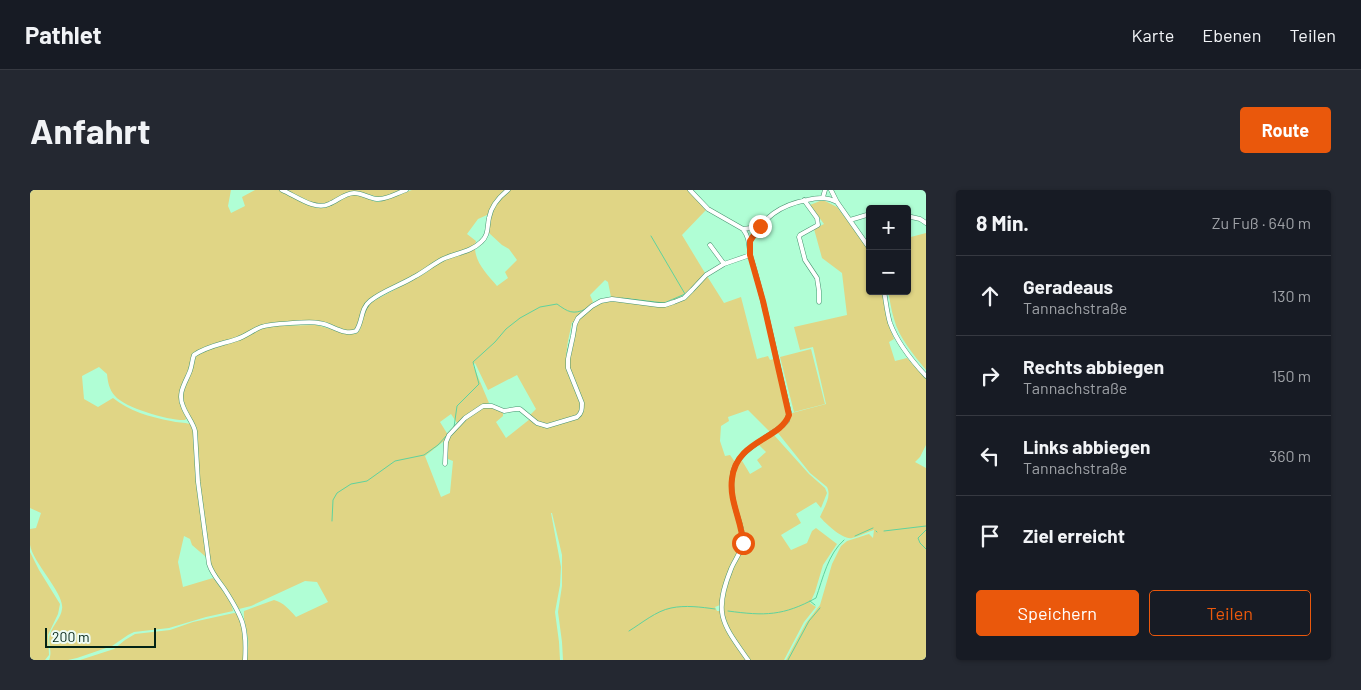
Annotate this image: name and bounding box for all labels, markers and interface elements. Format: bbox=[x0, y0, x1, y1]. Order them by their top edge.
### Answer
text: Pathlet bbox=[25, 20, 102, 49]
text: Karte bbox=[1131, 24, 1174, 46]
text: Ebenen bbox=[1202, 24, 1261, 46]
text: Teilen bbox=[1289, 24, 1336, 46]
button: Route bbox=[1240, 107, 1331, 153]
text: Anfahrt bbox=[30, 109, 150, 151]
map controls bbox=[866, 205, 911, 295]
button: + bbox=[866, 205, 911, 250]
text: 8 Min. bbox=[976, 210, 1029, 235]
text: Zu Fuß · 640 m bbox=[1212, 213, 1311, 232]
route end bbox=[749, 215, 772, 238]
button: − bbox=[866, 250, 911, 295]
text: Geradeaus bbox=[1023, 275, 1113, 298]
icon: ahead bbox=[976, 282, 1004, 310]
text: 130 m bbox=[1272, 286, 1311, 305]
text: Tannachstraße bbox=[1023, 298, 1127, 317]
text: Rechts abbiegen bbox=[1023, 355, 1164, 378]
icon: right bbox=[976, 362, 1004, 390]
text: 150 m bbox=[1272, 366, 1311, 385]
text: Tannachstraße bbox=[1023, 378, 1127, 397]
text: Links abbiegen bbox=[1023, 435, 1150, 458]
icon: left bbox=[976, 442, 1004, 470]
text: 360 m bbox=[1269, 446, 1311, 465]
text: Tannachstraße bbox=[1023, 458, 1127, 477]
icon: arrive bbox=[976, 522, 1004, 550]
text: Ziel erreicht bbox=[1023, 524, 1125, 547]
route start bbox=[732, 532, 755, 555]
button: Speichern bbox=[976, 590, 1139, 636]
button: Teilen bbox=[1149, 590, 1311, 636]
scale bar bbox=[45, 625, 156, 648]
text: 200 m bbox=[52, 628, 90, 645]

